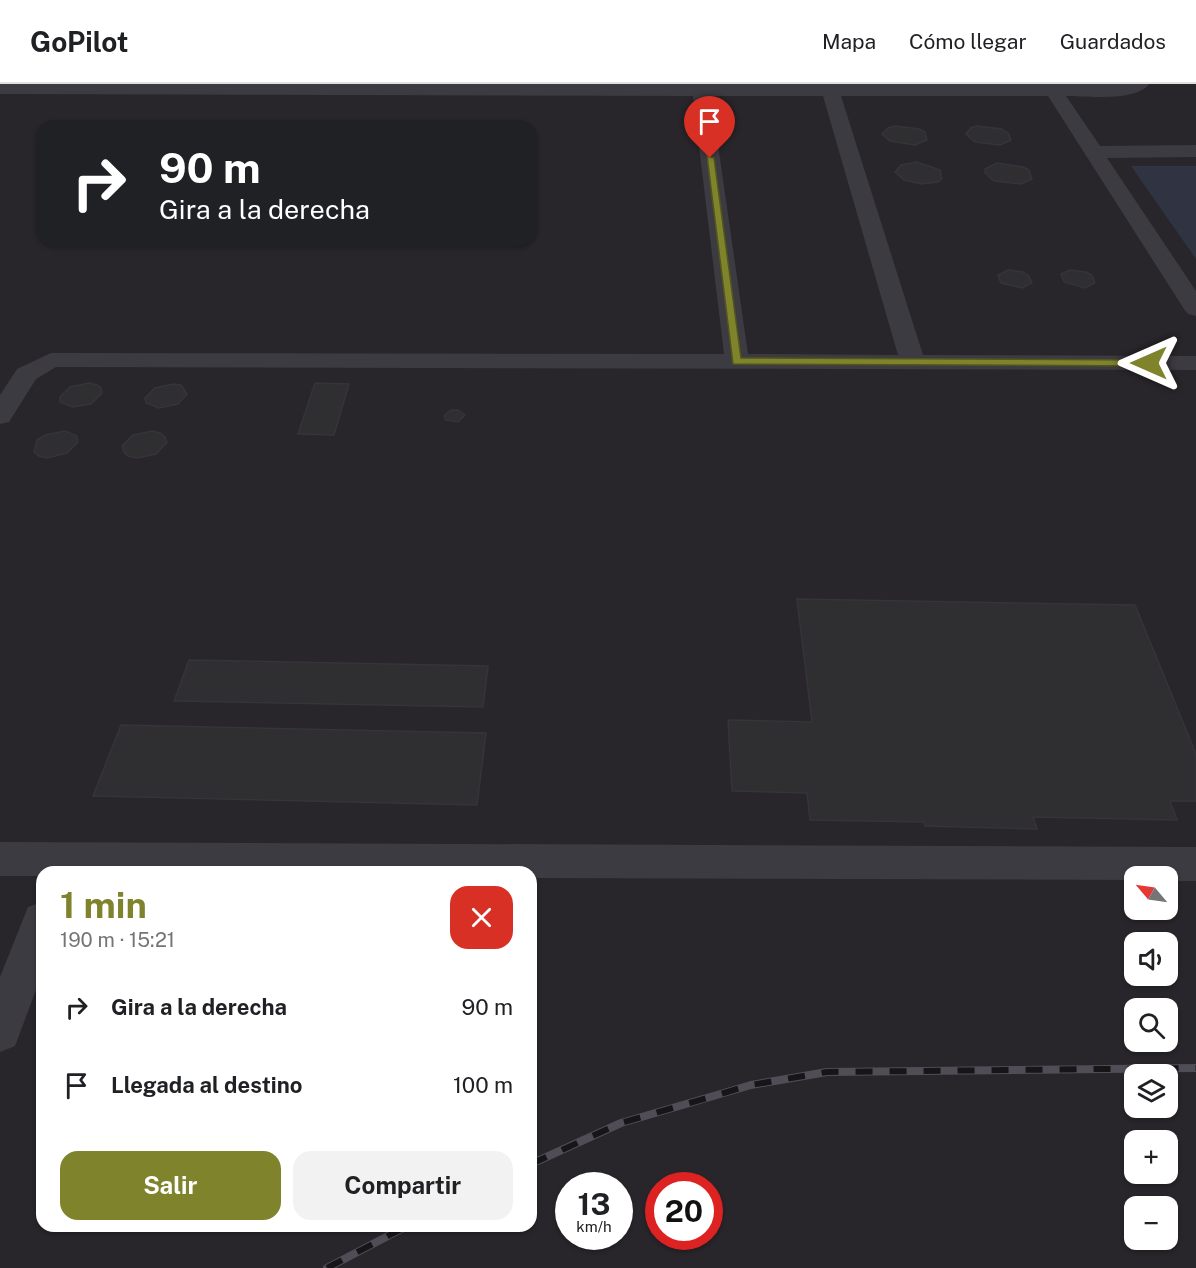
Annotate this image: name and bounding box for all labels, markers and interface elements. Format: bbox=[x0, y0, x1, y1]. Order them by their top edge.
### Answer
text: GoPilot bbox=[30, 25, 129, 58]
text: Mapa bbox=[822, 29, 876, 54]
text: Cómo llegar bbox=[909, 29, 1027, 54]
text: Guardados bbox=[1060, 29, 1166, 54]
pin bbox=[684, 96, 735, 158]
icon: arrive bbox=[693, 105, 726, 138]
text: 90 m bbox=[159, 143, 261, 192]
icon: right bbox=[60, 144, 138, 222]
text: Gira a la derecha bbox=[159, 193, 370, 225]
position arrow bbox=[1117, 331, 1181, 395]
north arrow bbox=[1124, 866, 1178, 920]
map controls bbox=[1124, 866, 1178, 1250]
text: 1 min bbox=[60, 884, 147, 926]
button: close bbox=[450, 886, 513, 949]
text: 190 m · 15:21 bbox=[60, 928, 175, 952]
button: sound bbox=[1124, 932, 1178, 986]
icon: right bbox=[60, 991, 93, 1024]
text: Gira a la derecha bbox=[111, 994, 287, 1020]
text: 90 m bbox=[462, 994, 513, 1020]
button: search bbox=[1124, 998, 1178, 1052]
button: layers bbox=[1124, 1064, 1178, 1118]
icon: arrive bbox=[60, 1069, 93, 1102]
text: Llegada al destino bbox=[111, 1072, 302, 1098]
text: 100 m bbox=[453, 1072, 513, 1098]
button: + bbox=[1124, 1130, 1178, 1184]
button: Salir bbox=[60, 1151, 281, 1220]
button: Compartir bbox=[293, 1151, 513, 1220]
speed limit sign: 20 bbox=[645, 1172, 723, 1250]
text: 13 bbox=[578, 1186, 610, 1222]
button: − bbox=[1124, 1196, 1178, 1250]
text: km/h bbox=[576, 1218, 612, 1235]

